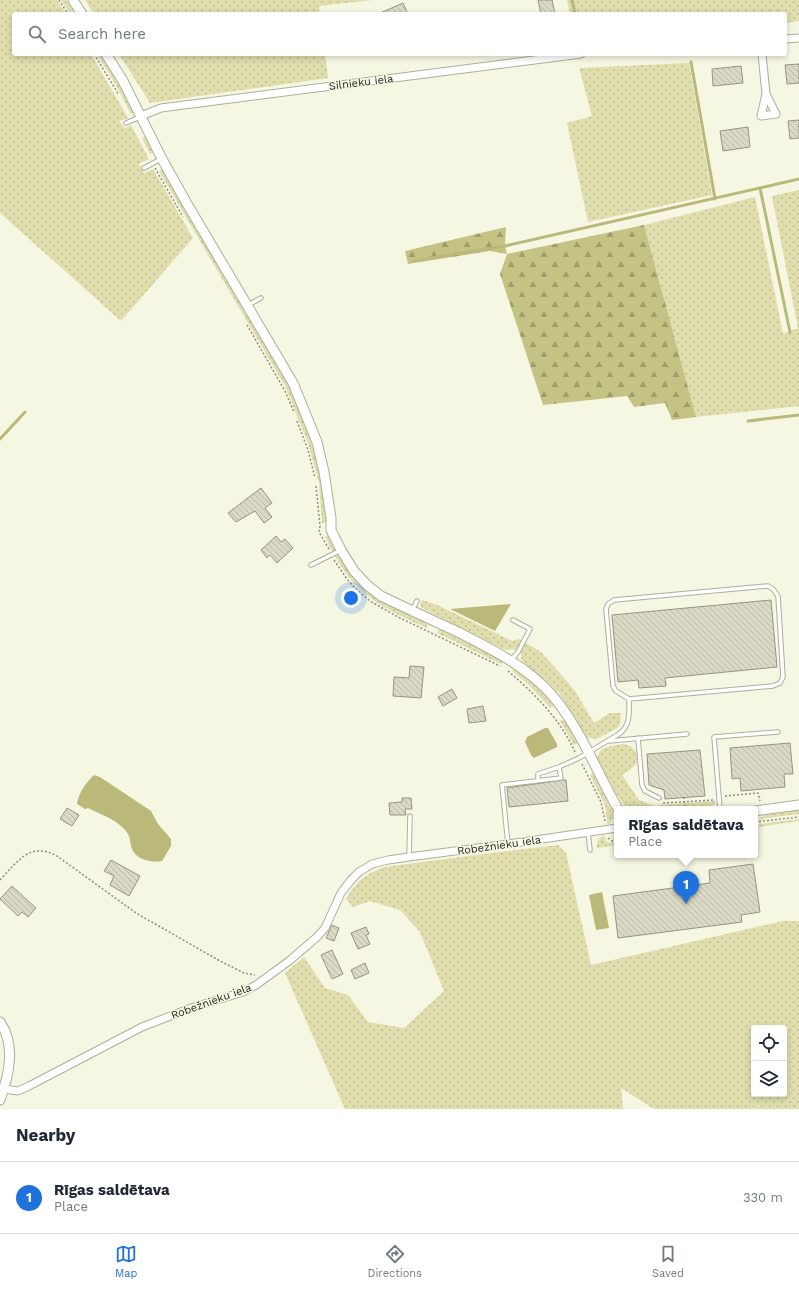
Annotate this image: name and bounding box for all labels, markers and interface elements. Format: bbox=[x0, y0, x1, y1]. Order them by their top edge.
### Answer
search box bbox=[12, 12, 787, 56]
icon: search bbox=[26, 23, 48, 45]
text: Search here bbox=[58, 25, 146, 43]
street label: Silnieku iela bbox=[328, 72, 394, 93]
your location bbox=[341, 588, 361, 608]
popup bbox=[614, 806, 758, 858]
text: Rīgas saldētava bbox=[628, 816, 744, 834]
street label: Robežnieku iela bbox=[456, 833, 542, 858]
text: Place bbox=[628, 834, 662, 849]
pin: 1 bbox=[673, 871, 699, 904]
street label: Robežnieku iela bbox=[169, 981, 253, 1022]
map controls bbox=[751, 1025, 787, 1097]
button: locate bbox=[751, 1025, 787, 1061]
button: layers bbox=[751, 1061, 787, 1097]
text: Nearby bbox=[16, 1125, 75, 1145]
text: Rīgas saldētava bbox=[54, 1181, 170, 1199]
text: 1 bbox=[26, 1190, 32, 1205]
text: 330 m bbox=[743, 1190, 783, 1205]
text: Place bbox=[54, 1199, 88, 1214]
tab: Map bbox=[115, 1243, 137, 1280]
tab: Directions bbox=[368, 1243, 422, 1280]
tab: Saved bbox=[652, 1243, 684, 1280]

